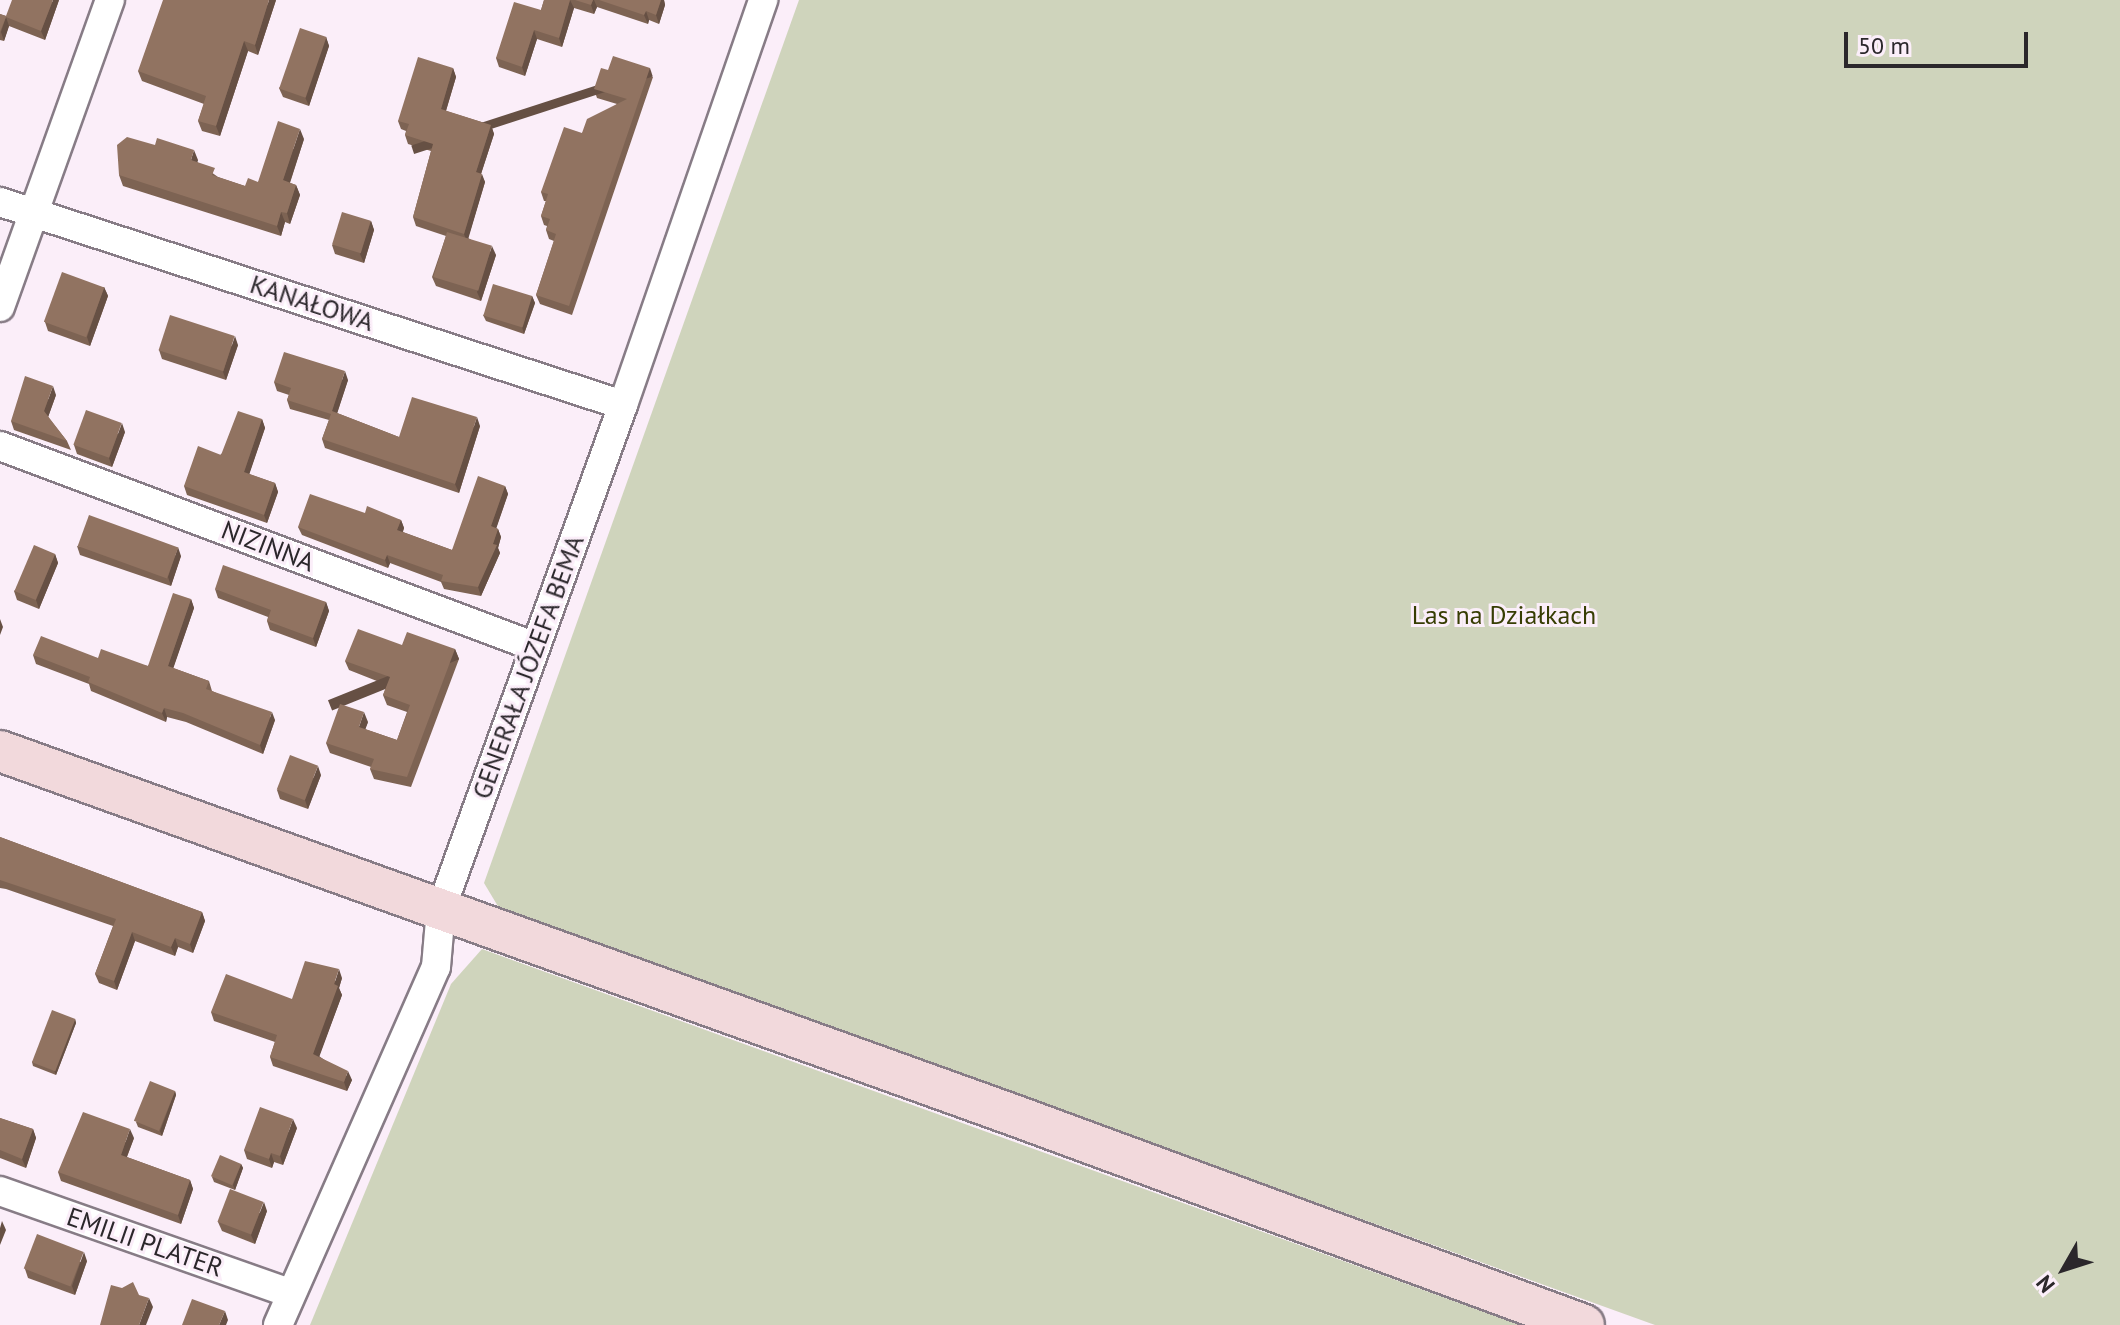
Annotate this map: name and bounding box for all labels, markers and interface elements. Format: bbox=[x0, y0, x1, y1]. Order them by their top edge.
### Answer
scale bar bbox=[1848, 16, 2032, 66]
text: 50 m bbox=[1858, 30, 1910, 61]
street label: KANAŁOWA bbox=[246, 268, 378, 338]
street label: NIZINNA bbox=[217, 514, 319, 578]
street label: GENERAŁA JÓZEFA BEMA bbox=[465, 530, 591, 804]
park label: Las na Działkach bbox=[1412, 599, 1596, 631]
street label: EMILII PLATER bbox=[63, 1201, 227, 1283]
north arrow bbox=[2024, 1229, 2104, 1309]
text: N bbox=[2030, 1270, 2061, 1299]

